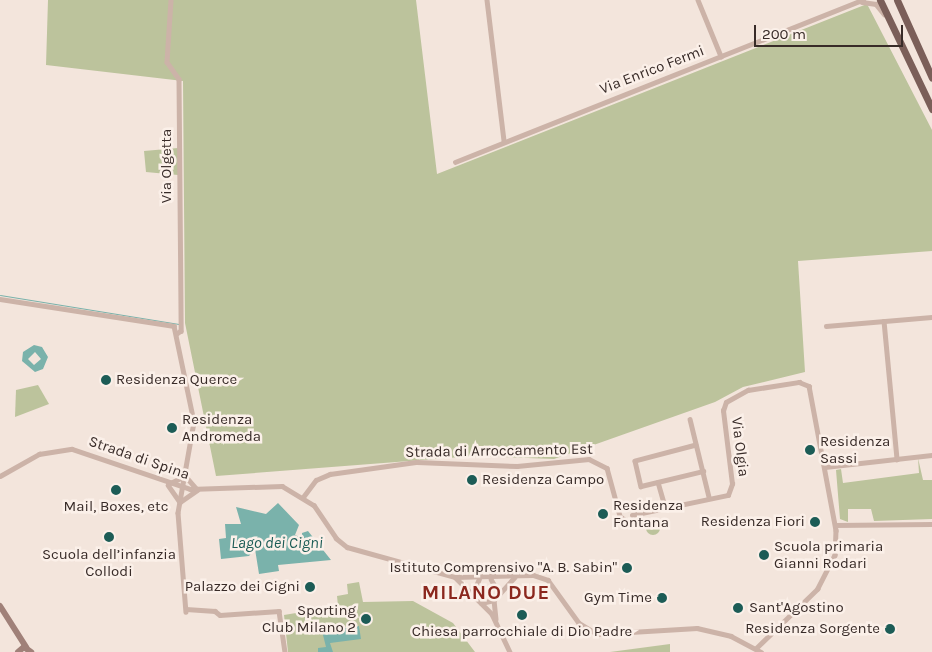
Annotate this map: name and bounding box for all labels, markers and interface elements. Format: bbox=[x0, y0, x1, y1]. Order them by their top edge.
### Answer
scale bar bbox=[757, 15, 906, 47]
text: 200 m bbox=[762, 25, 806, 43]
street label: Via Enrico Fermi bbox=[597, 42, 707, 98]
street label: Via Olgetta bbox=[158, 129, 176, 203]
place label: Residenza Querce bbox=[116, 371, 237, 389]
marker: Residenza Querce bbox=[100, 374, 112, 386]
place label: Residenza Andromeda bbox=[182, 410, 261, 445]
street label: Via Olgia bbox=[727, 416, 753, 478]
marker: Residenza Andromeda bbox=[166, 422, 178, 434]
street label: Strada di Spina bbox=[86, 432, 192, 484]
place label: Residenza Sassi bbox=[820, 432, 890, 467]
street label: Strada di Arroccamento Est bbox=[405, 440, 593, 462]
marker: Residenza Sassi bbox=[804, 444, 816, 456]
place label: Residenza Campo bbox=[482, 471, 604, 489]
marker: Residenza Campo bbox=[466, 474, 478, 486]
marker: Mail, Boxes, etc bbox=[110, 484, 122, 496]
place label: Residenza Fontana bbox=[613, 496, 683, 531]
place label: Mail, Boxes, etc bbox=[64, 498, 168, 516]
marker: Residenza Fontana bbox=[597, 508, 609, 520]
place label: Residenza Fiori bbox=[701, 513, 805, 531]
marker: Residenza Fiori bbox=[809, 516, 821, 528]
marker: Scuola dell’infanzia Collodi bbox=[103, 531, 115, 543]
water label: Lago dei Cigni bbox=[231, 533, 323, 553]
place label: Scuola primaria Gianni Rodari bbox=[774, 537, 883, 572]
place label: Scuola dell’infanzia Collodi bbox=[42, 545, 176, 580]
marker: Scuola primaria Gianni Rodari bbox=[758, 549, 770, 561]
place label: Istituto Comprensivo "A. B. Sabin" bbox=[389, 559, 617, 577]
marker: Istituto Comprensivo "A. B. Sabin" bbox=[621, 562, 633, 574]
place label: Palazzo dei Cigni bbox=[185, 578, 300, 596]
district label: MILANO DUE bbox=[421, 580, 551, 604]
marker: Palazzo dei Cigni bbox=[304, 581, 316, 593]
place label: Gym Time bbox=[584, 589, 652, 607]
marker: Gym Time bbox=[656, 592, 668, 604]
place label: Sant'Agostino bbox=[749, 599, 844, 617]
place label: Sporting Club Milano 2 bbox=[262, 601, 356, 636]
marker: Sant'Agostino bbox=[731, 601, 745, 615]
marker: Chiesa parrocchiale di Dio Padre bbox=[516, 609, 528, 621]
marker: Sporting Club Milano 2 bbox=[360, 613, 372, 625]
place label: Residenza Sorgente bbox=[745, 620, 880, 638]
place label: Chiesa parrocchiale di Dio Padre bbox=[412, 623, 632, 641]
marker: Residenza Sorgente bbox=[884, 623, 896, 635]

